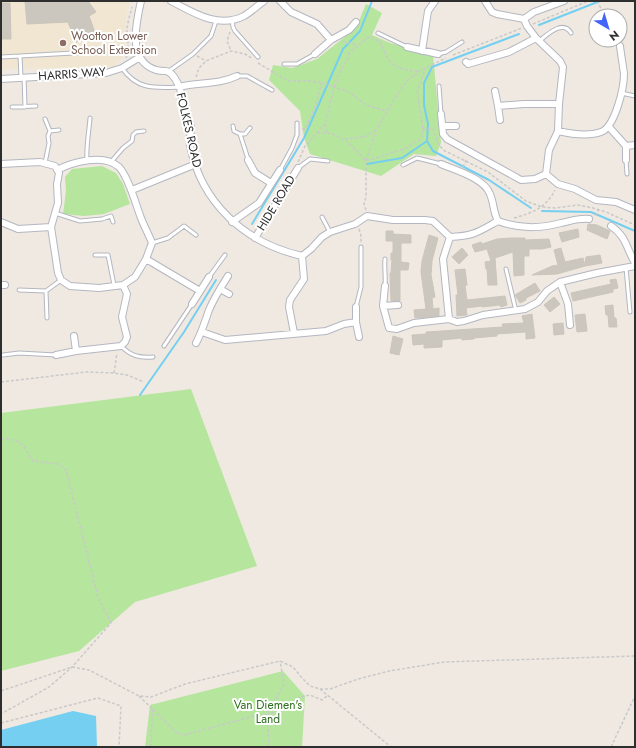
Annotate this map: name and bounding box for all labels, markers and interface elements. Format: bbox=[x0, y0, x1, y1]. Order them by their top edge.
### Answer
north arrow bbox=[588, 8, 628, 48]
place label: Wootton Lower School Extension bbox=[71, 27, 157, 59]
text: N bbox=[606, 27, 623, 45]
marker: Wootton Lower School Extension bbox=[58, 38, 68, 48]
street label: HARRIS WAY bbox=[38, 63, 107, 85]
street label: FOLKES ROAD bbox=[172, 91, 206, 169]
street label: HIDE ROAD bbox=[252, 172, 300, 234]
park label: Van Diemen's Land bbox=[234, 696, 302, 728]

